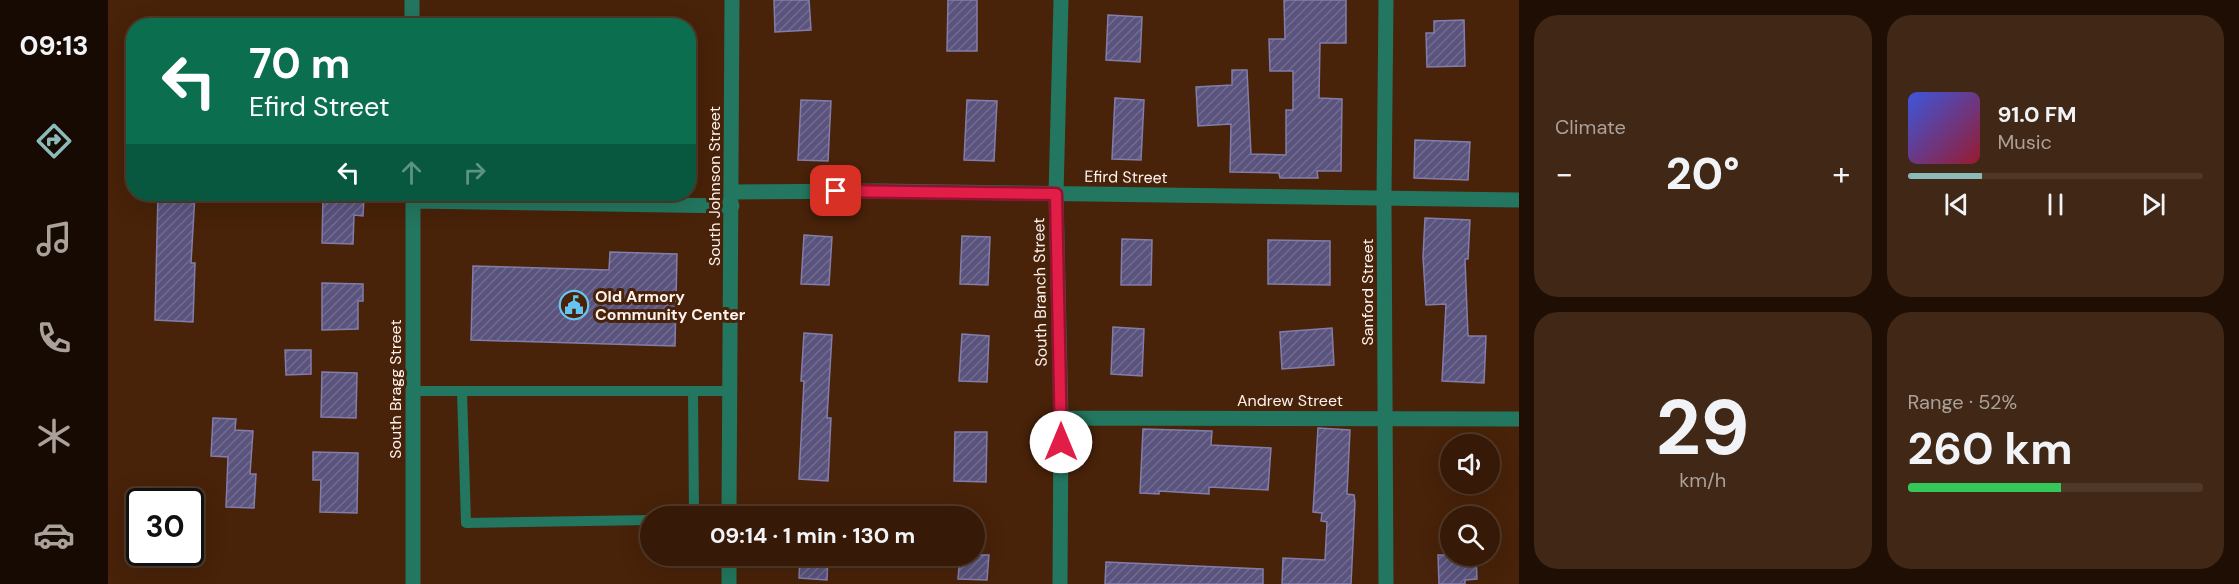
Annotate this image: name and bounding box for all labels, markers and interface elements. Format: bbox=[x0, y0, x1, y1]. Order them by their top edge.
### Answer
text: 09:13 bbox=[19, 28, 89, 63]
text: 70 m bbox=[249, 36, 350, 91]
icon: left bbox=[150, 42, 228, 120]
text: Efird Street bbox=[249, 89, 390, 124]
text: 91.0 FM bbox=[1998, 100, 2076, 129]
street label: South Johnson Street bbox=[704, 106, 725, 266]
text: Climate bbox=[1555, 114, 1626, 140]
icon: directions bbox=[33, 120, 75, 162]
text: Music bbox=[1998, 129, 2052, 155]
text: 20° bbox=[1666, 144, 1740, 203]
text: − bbox=[1555, 152, 1573, 195]
text: + bbox=[1832, 152, 1850, 195]
icon: left bbox=[332, 156, 365, 189]
icon: ahead bbox=[395, 156, 428, 189]
icon: right bbox=[458, 156, 491, 189]
pin bbox=[810, 165, 861, 216]
street label: Efird Street bbox=[1084, 166, 1168, 188]
icon: arrive bbox=[819, 174, 852, 207]
icon: previous bbox=[1940, 188, 1973, 221]
icon: pause bbox=[2039, 188, 2072, 221]
icon: next bbox=[2137, 188, 2170, 221]
street label: South Branch Street bbox=[1028, 217, 1052, 367]
icon: music bbox=[33, 218, 75, 260]
street label: Sanford Street bbox=[1357, 238, 1378, 346]
place label: Old Armory Community Center bbox=[595, 286, 746, 325]
public building icon: Old Armory Community Center bbox=[558, 289, 590, 321]
icon: phone bbox=[33, 317, 75, 359]
street label: South Bragg Street bbox=[385, 319, 406, 459]
text: 29 bbox=[1656, 377, 1750, 478]
text: Range · 52% bbox=[1908, 389, 2017, 415]
street label: Andrew Street bbox=[1237, 390, 1343, 411]
position arrow bbox=[1029, 410, 1093, 474]
icon: climate bbox=[33, 415, 75, 457]
text: 260 km bbox=[1908, 419, 2073, 478]
map controls bbox=[1440, 434, 1500, 566]
button: sound bbox=[1440, 434, 1500, 494]
text: km/h bbox=[1679, 467, 1726, 493]
speed limit sign: 30 bbox=[126, 488, 204, 566]
button: search bbox=[1440, 506, 1500, 566]
icon: car bbox=[33, 514, 75, 556]
text: 09:14 · 1 min · 130 m bbox=[710, 521, 915, 550]

